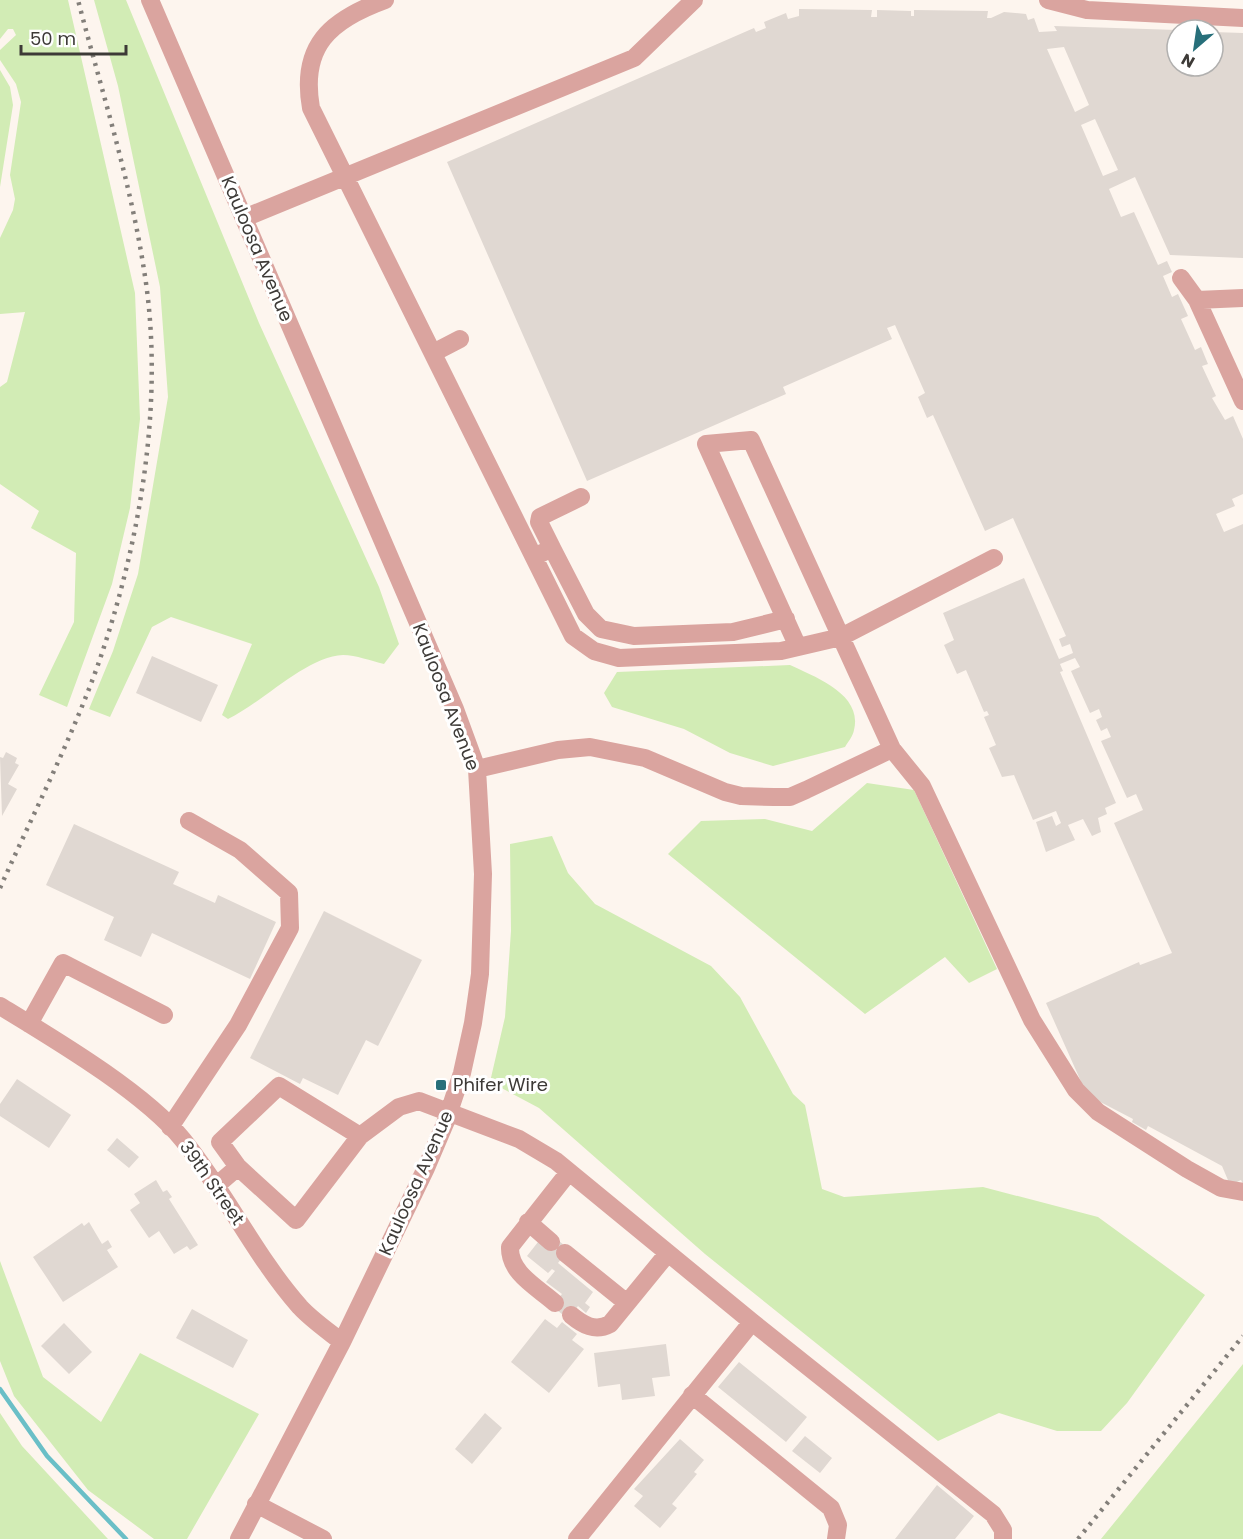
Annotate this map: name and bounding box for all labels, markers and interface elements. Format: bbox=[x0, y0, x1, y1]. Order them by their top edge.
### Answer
scale bar bbox=[21, 18, 126, 56]
north arrow bbox=[1165, 18, 1225, 78]
text: 50 m bbox=[30, 26, 76, 51]
text: N bbox=[1177, 48, 1199, 74]
street label: Kauloosa Avenue bbox=[215, 172, 299, 325]
street label: Kauloosa Avenue bbox=[407, 620, 486, 774]
place label: Phifer Wire bbox=[453, 1072, 548, 1097]
marker: Phifer Wire bbox=[434, 1078, 448, 1092]
street label: Kauloosa Avenue bbox=[372, 1106, 459, 1259]
street label: 39th Street bbox=[174, 1136, 251, 1230]

